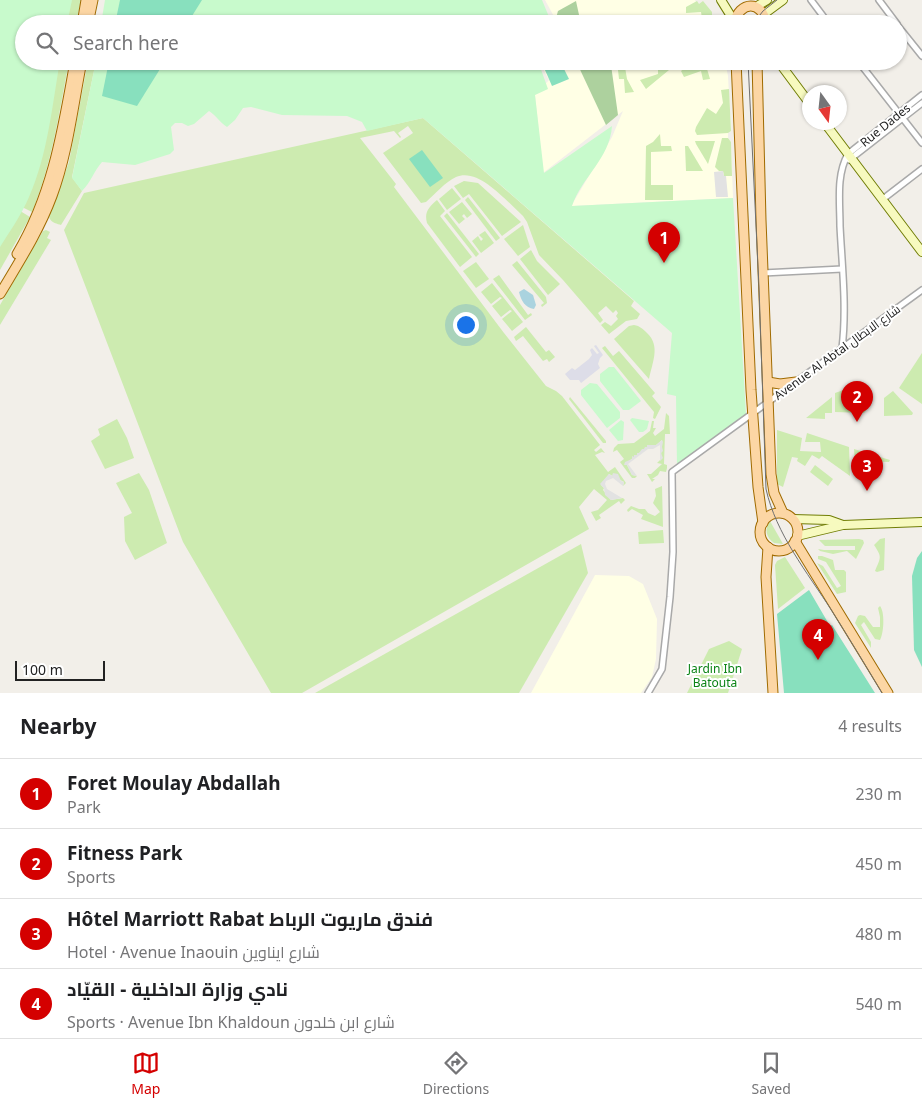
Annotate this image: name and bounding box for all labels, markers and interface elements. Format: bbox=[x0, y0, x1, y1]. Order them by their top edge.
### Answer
search box bbox=[15, 15, 907, 70]
icon: search bbox=[33, 29, 61, 57]
text: Search here bbox=[73, 30, 179, 56]
north arrow bbox=[802, 85, 847, 130]
street label: Rue Dades bbox=[856, 99, 914, 151]
pin: 1 bbox=[648, 222, 680, 263]
street label: Avenue Al Abtal شارع الابطال bbox=[770, 300, 904, 404]
your location bbox=[453, 312, 479, 338]
pin: 2 bbox=[841, 381, 873, 422]
pin: 3 bbox=[851, 450, 883, 491]
pin: 4 bbox=[802, 619, 834, 660]
scale bar bbox=[15, 658, 105, 681]
text: 100 m bbox=[22, 660, 63, 679]
park label: Jardin Ibn Batouta bbox=[687, 660, 742, 691]
text: Nearby bbox=[20, 712, 96, 740]
text: 4 results bbox=[838, 715, 902, 737]
text: Foret Moulay Abdallah bbox=[67, 770, 281, 796]
text: 1 bbox=[31, 783, 41, 805]
text: 230 m bbox=[855, 783, 902, 805]
text: Park bbox=[67, 796, 101, 818]
text: Fitness Park bbox=[67, 840, 183, 866]
text: 2 bbox=[31, 853, 41, 875]
text: 450 m bbox=[855, 853, 902, 875]
text: Sports bbox=[67, 866, 115, 888]
text: Hôtel Marriott Rabat فندق ماريوت الرباط bbox=[67, 906, 433, 932]
text: 3 bbox=[31, 923, 41, 945]
text: 480 m bbox=[855, 923, 902, 945]
text: Hotel · Avenue Inaouin شارع ايناوين bbox=[67, 941, 320, 963]
text: نادي وزارة الداخلية - القيّاد bbox=[67, 976, 288, 1002]
text: 4 bbox=[31, 993, 41, 1015]
text: 540 m bbox=[855, 993, 902, 1015]
text: Sports · Avenue Ibn Khaldoun شارع ابن خلدون bbox=[67, 1011, 395, 1033]
tab: Map bbox=[131, 1049, 160, 1098]
tab: Directions bbox=[423, 1049, 489, 1098]
tab: Saved bbox=[752, 1049, 791, 1098]

